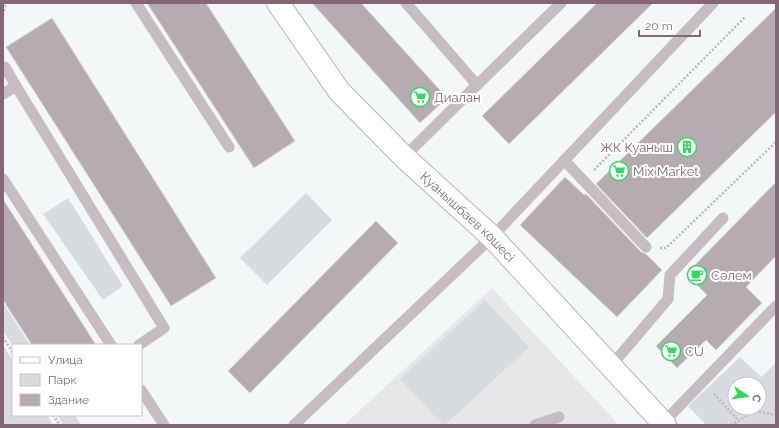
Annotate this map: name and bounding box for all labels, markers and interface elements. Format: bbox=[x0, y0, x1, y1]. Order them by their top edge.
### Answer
scale bar bbox=[639, 12, 700, 38]
text: 20 m bbox=[645, 19, 673, 33]
supermarket icon: Диалан bbox=[409, 86, 431, 108]
place label: Диалан bbox=[434, 90, 481, 105]
building icon: ЖК Куаныш bbox=[676, 136, 698, 158]
place label: ЖК Куаныш bbox=[600, 140, 673, 155]
supermarket icon: Mix Market bbox=[608, 160, 630, 182]
place label: Mix Market bbox=[633, 164, 699, 179]
street label: Қуанышбаев көшесі bbox=[417, 169, 518, 265]
cafe icon: Cәлем bbox=[686, 264, 708, 286]
place label: Cәлем bbox=[711, 268, 752, 283]
supermarket icon: CU bbox=[660, 340, 682, 362]
legend bbox=[12, 344, 142, 416]
place label: CU bbox=[685, 344, 704, 359]
text: Улица bbox=[48, 353, 83, 367]
text: Парк bbox=[48, 373, 77, 387]
north arrow bbox=[727, 376, 767, 416]
text: Здание bbox=[48, 393, 89, 407]
text: С bbox=[749, 393, 763, 404]

